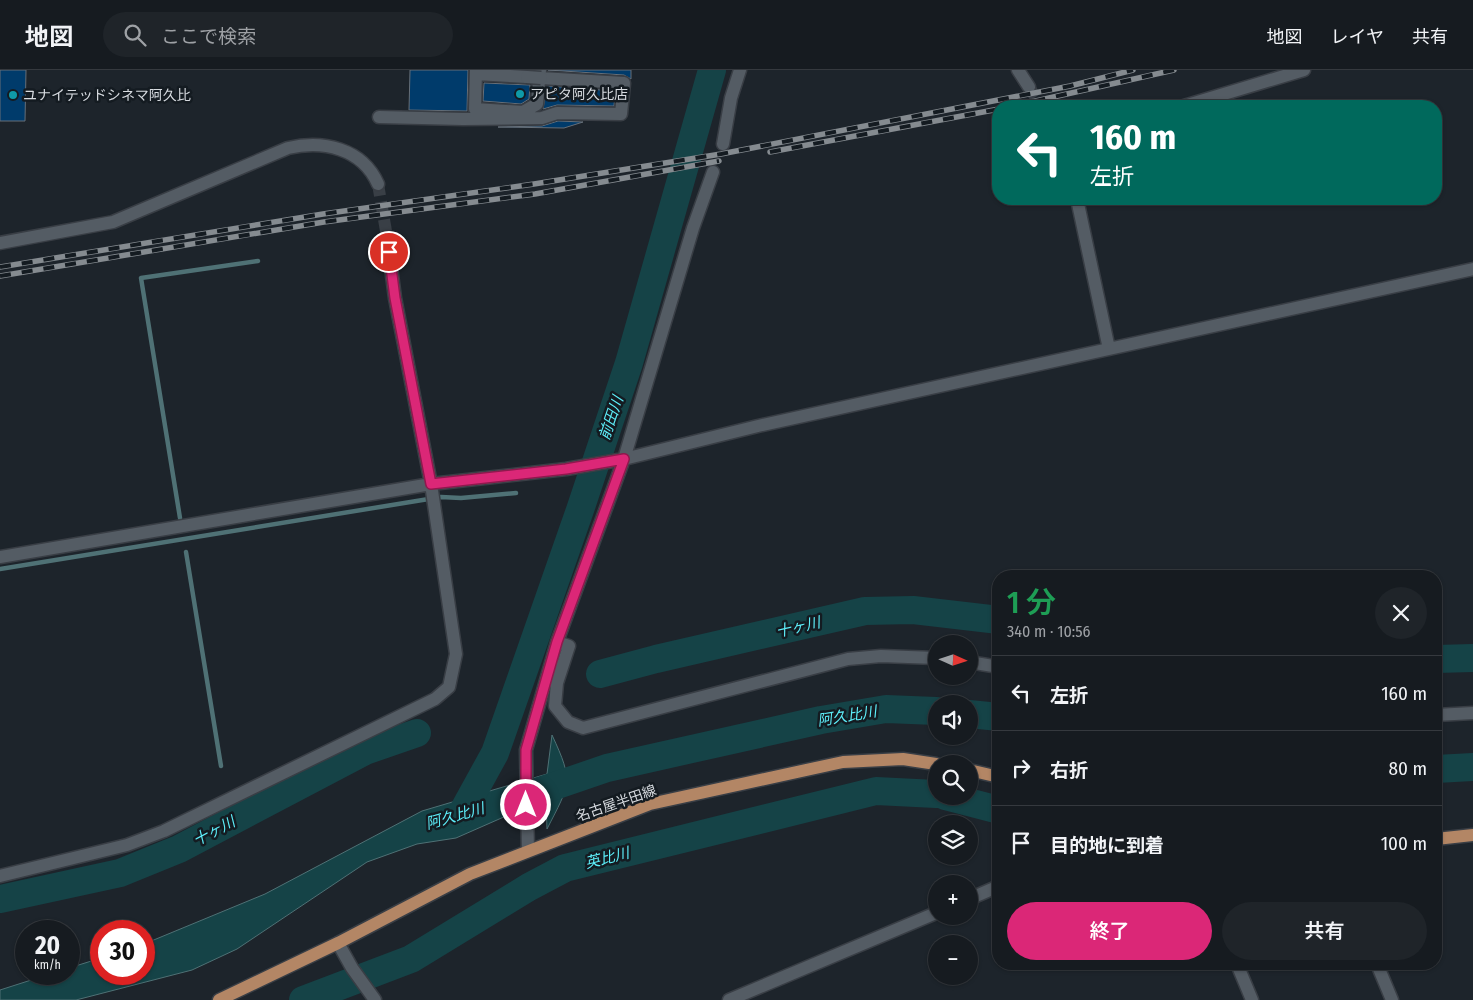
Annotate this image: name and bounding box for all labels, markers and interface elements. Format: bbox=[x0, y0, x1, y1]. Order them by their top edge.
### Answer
search box bbox=[103, 12, 453, 57]
icon: search bbox=[121, 21, 149, 49]
text: 地図 bbox=[25, 23, 73, 51]
text: ここで検索 bbox=[161, 25, 256, 48]
text: 地図 bbox=[1267, 26, 1303, 48]
text: レイヤ bbox=[1331, 26, 1384, 48]
text: 共有 bbox=[1412, 26, 1448, 48]
place label: アピタ阿久比店 bbox=[530, 86, 628, 103]
place label: ユナイテッドシネマ阿久比 bbox=[23, 87, 191, 104]
marker: アピタ阿久比店 bbox=[514, 88, 526, 100]
marker: ユナイテッドシネマ阿久比 bbox=[7, 89, 19, 101]
text: 160 m bbox=[1090, 116, 1176, 158]
icon: left bbox=[1007, 120, 1072, 185]
text: 左折 bbox=[1090, 163, 1134, 190]
pin bbox=[368, 231, 410, 273]
icon: arrive bbox=[375, 238, 403, 266]
water label: 前田川 bbox=[595, 392, 627, 442]
text: 1 分 bbox=[1007, 585, 1056, 621]
button: close bbox=[1375, 587, 1427, 639]
water label: 十ヶ川 bbox=[774, 613, 824, 641]
text: 340 m · 10:56 bbox=[1007, 622, 1091, 641]
north arrow bbox=[928, 635, 978, 685]
map controls bbox=[928, 635, 978, 985]
icon: left bbox=[1007, 679, 1035, 707]
text: 160 m bbox=[1381, 682, 1427, 705]
text: 左折 bbox=[1050, 684, 1088, 707]
button: sound bbox=[928, 695, 978, 745]
water label: 阿久比川 bbox=[816, 702, 880, 730]
icon: right bbox=[1007, 754, 1035, 782]
button: search bbox=[928, 755, 978, 805]
text: 80 m bbox=[1389, 757, 1427, 780]
text: 右折 bbox=[1050, 759, 1088, 782]
position arrow bbox=[499, 778, 551, 830]
street label: 名古屋半田線 bbox=[574, 782, 659, 825]
water label: 阿久比川 bbox=[424, 799, 488, 833]
water label: 十ヶ川 bbox=[190, 812, 240, 850]
button: layers bbox=[928, 815, 978, 865]
icon: arrive bbox=[1007, 829, 1035, 857]
text: 100 m bbox=[1381, 832, 1427, 855]
text: 目的地に到着 bbox=[1050, 834, 1164, 857]
water label: 英比川 bbox=[583, 843, 633, 872]
button: + bbox=[928, 875, 978, 925]
button: 終了 bbox=[1007, 902, 1212, 960]
button: 共有 bbox=[1222, 902, 1427, 960]
speed limit sign: 30 bbox=[90, 920, 155, 985]
text: 20 bbox=[35, 931, 60, 961]
button: − bbox=[928, 935, 978, 985]
text: km/h bbox=[34, 958, 61, 972]

